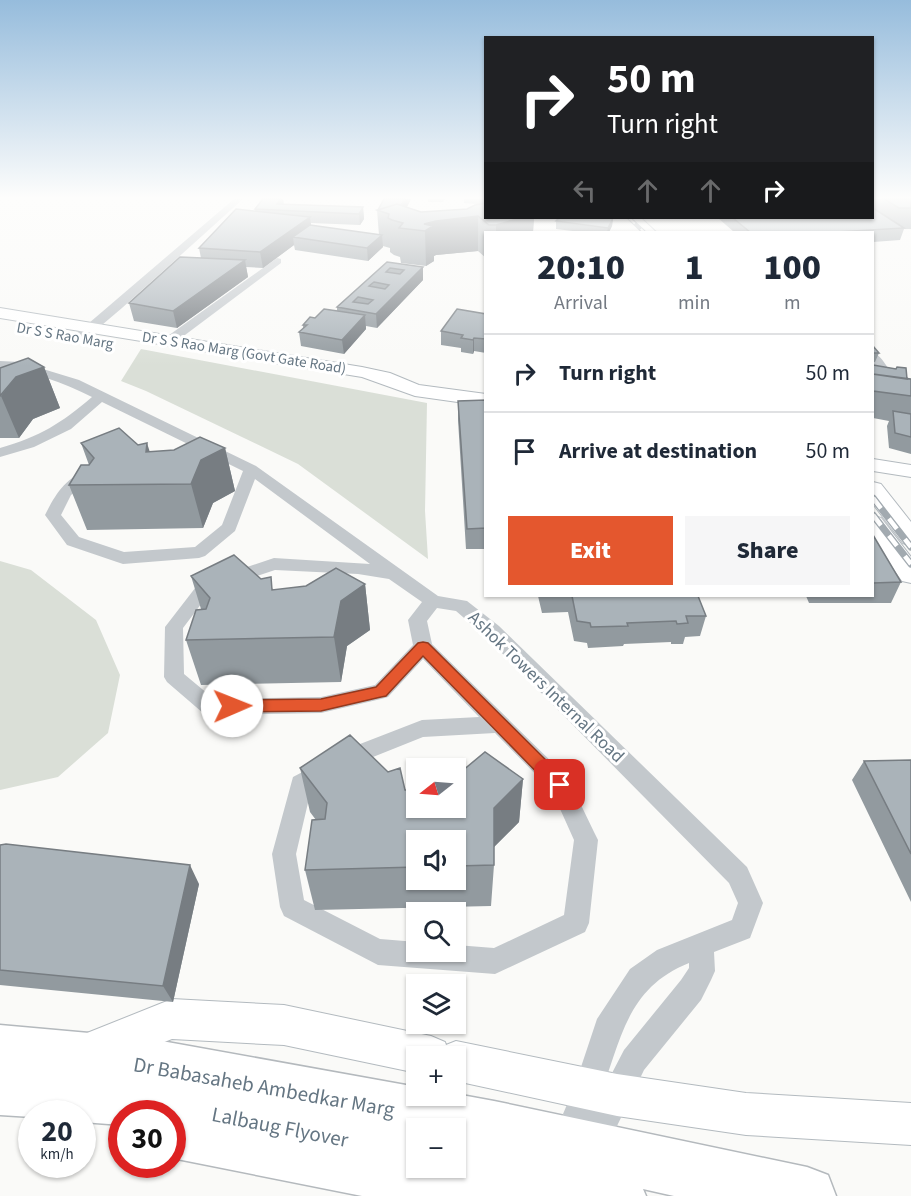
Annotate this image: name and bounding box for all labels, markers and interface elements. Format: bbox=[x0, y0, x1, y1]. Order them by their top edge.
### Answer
text: 50 m bbox=[607, 49, 696, 109]
icon: right bbox=[508, 60, 586, 138]
text: Turn right bbox=[607, 105, 718, 144]
icon: left bbox=[568, 174, 601, 207]
icon: ahead bbox=[631, 174, 664, 207]
icon: ahead bbox=[694, 174, 727, 207]
icon: right bbox=[757, 174, 790, 207]
text: 20:10 bbox=[537, 242, 625, 293]
text: 1 bbox=[685, 242, 704, 293]
text: 100 bbox=[763, 242, 821, 293]
text: Arrival bbox=[554, 289, 608, 317]
text: min bbox=[678, 289, 710, 317]
text: m bbox=[784, 289, 800, 317]
street label: Dr S S Rao Marg bbox=[15, 317, 115, 355]
street label: Dr S S Rao Marg (Govt Gate Road) bbox=[140, 326, 348, 380]
icon: right bbox=[508, 357, 541, 390]
text: Turn right bbox=[559, 357, 656, 389]
text: 50 m bbox=[805, 357, 850, 389]
icon: arrive bbox=[508, 435, 541, 468]
text: Arrive at destination bbox=[559, 435, 757, 467]
text: 50 m bbox=[805, 435, 850, 467]
button: Exit bbox=[508, 516, 673, 585]
button: Share bbox=[685, 516, 850, 585]
street label: Ashok Towers Internal Road bbox=[462, 606, 630, 768]
position arrow bbox=[200, 674, 264, 738]
north arrow bbox=[406, 758, 466, 818]
map controls bbox=[406, 758, 466, 1178]
pin bbox=[534, 759, 585, 810]
icon: arrive bbox=[543, 768, 576, 801]
button: sound bbox=[406, 830, 466, 890]
button: search bbox=[406, 902, 466, 962]
button: layers bbox=[406, 974, 466, 1034]
button: + bbox=[406, 1046, 466, 1106]
street label: Dr Babasaheb Ambedkar Marg bbox=[131, 1049, 397, 1125]
street label: Lalbaug Flyover bbox=[209, 1099, 352, 1155]
speed limit sign: 30 bbox=[108, 1100, 186, 1178]
text: 20 bbox=[41, 1110, 73, 1153]
button: − bbox=[406, 1118, 466, 1178]
text: km/h bbox=[40, 1144, 74, 1165]

